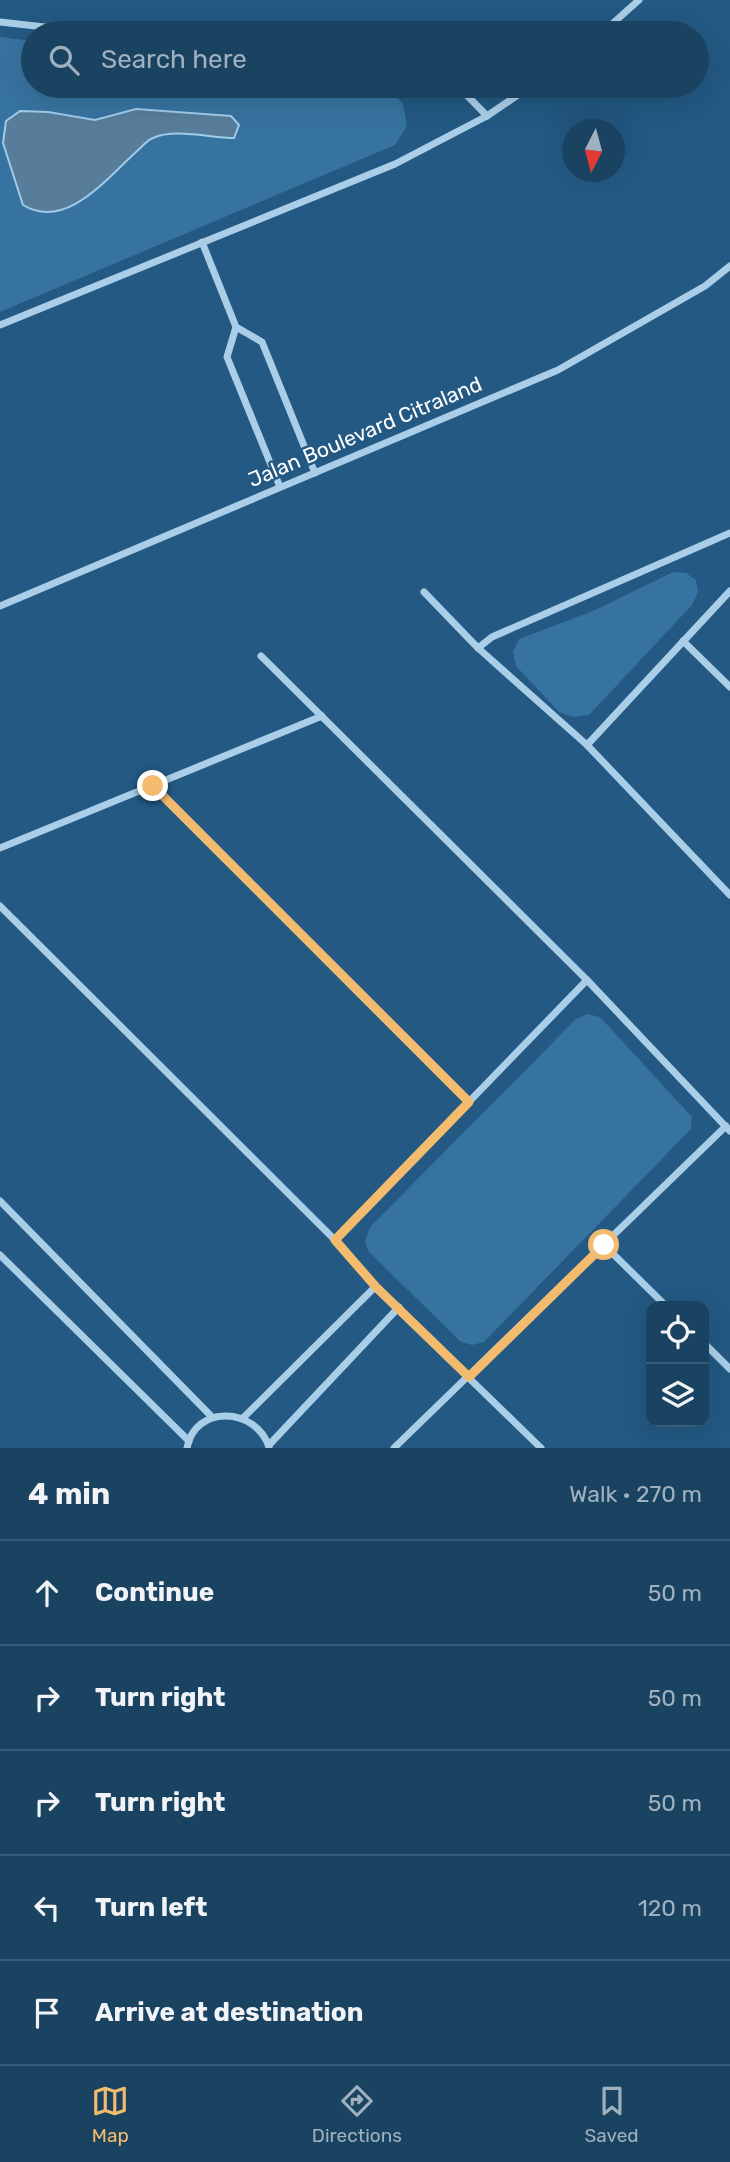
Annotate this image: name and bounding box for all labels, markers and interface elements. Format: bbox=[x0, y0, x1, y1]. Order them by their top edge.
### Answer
search box bbox=[21, 21, 709, 98]
icon: search bbox=[45, 41, 83, 79]
text: Search here bbox=[101, 44, 247, 75]
north arrow bbox=[562, 119, 625, 182]
street label: Jalan Boulevard Citraland bbox=[244, 371, 485, 492]
route end bbox=[137, 770, 168, 801]
route start bbox=[588, 1229, 619, 1260]
map controls bbox=[646, 1301, 709, 1427]
button: locate bbox=[646, 1301, 709, 1364]
button: layers bbox=[646, 1364, 709, 1427]
text: 4 min bbox=[28, 1476, 110, 1512]
text: Walk · 270 m bbox=[569, 1480, 702, 1508]
icon: ahead bbox=[28, 1574, 66, 1612]
text: Continue bbox=[95, 1577, 214, 1608]
text: 50 m bbox=[648, 1579, 702, 1607]
icon: right bbox=[28, 1679, 66, 1717]
text: Turn right bbox=[95, 1682, 225, 1713]
text: 50 m bbox=[648, 1684, 702, 1712]
icon: right bbox=[28, 1784, 66, 1822]
text: Turn right bbox=[95, 1787, 225, 1818]
text: 50 m bbox=[648, 1789, 702, 1817]
icon: left bbox=[28, 1889, 66, 1927]
text: Turn left bbox=[95, 1892, 207, 1923]
text: 120 m bbox=[638, 1894, 702, 1922]
icon: arrive bbox=[28, 1994, 66, 2032]
text: Arrive at destination bbox=[95, 1997, 363, 2028]
tab: Map bbox=[91, 2082, 129, 2147]
tab: Directions bbox=[312, 2082, 402, 2147]
tab: Saved bbox=[584, 2082, 639, 2147]

